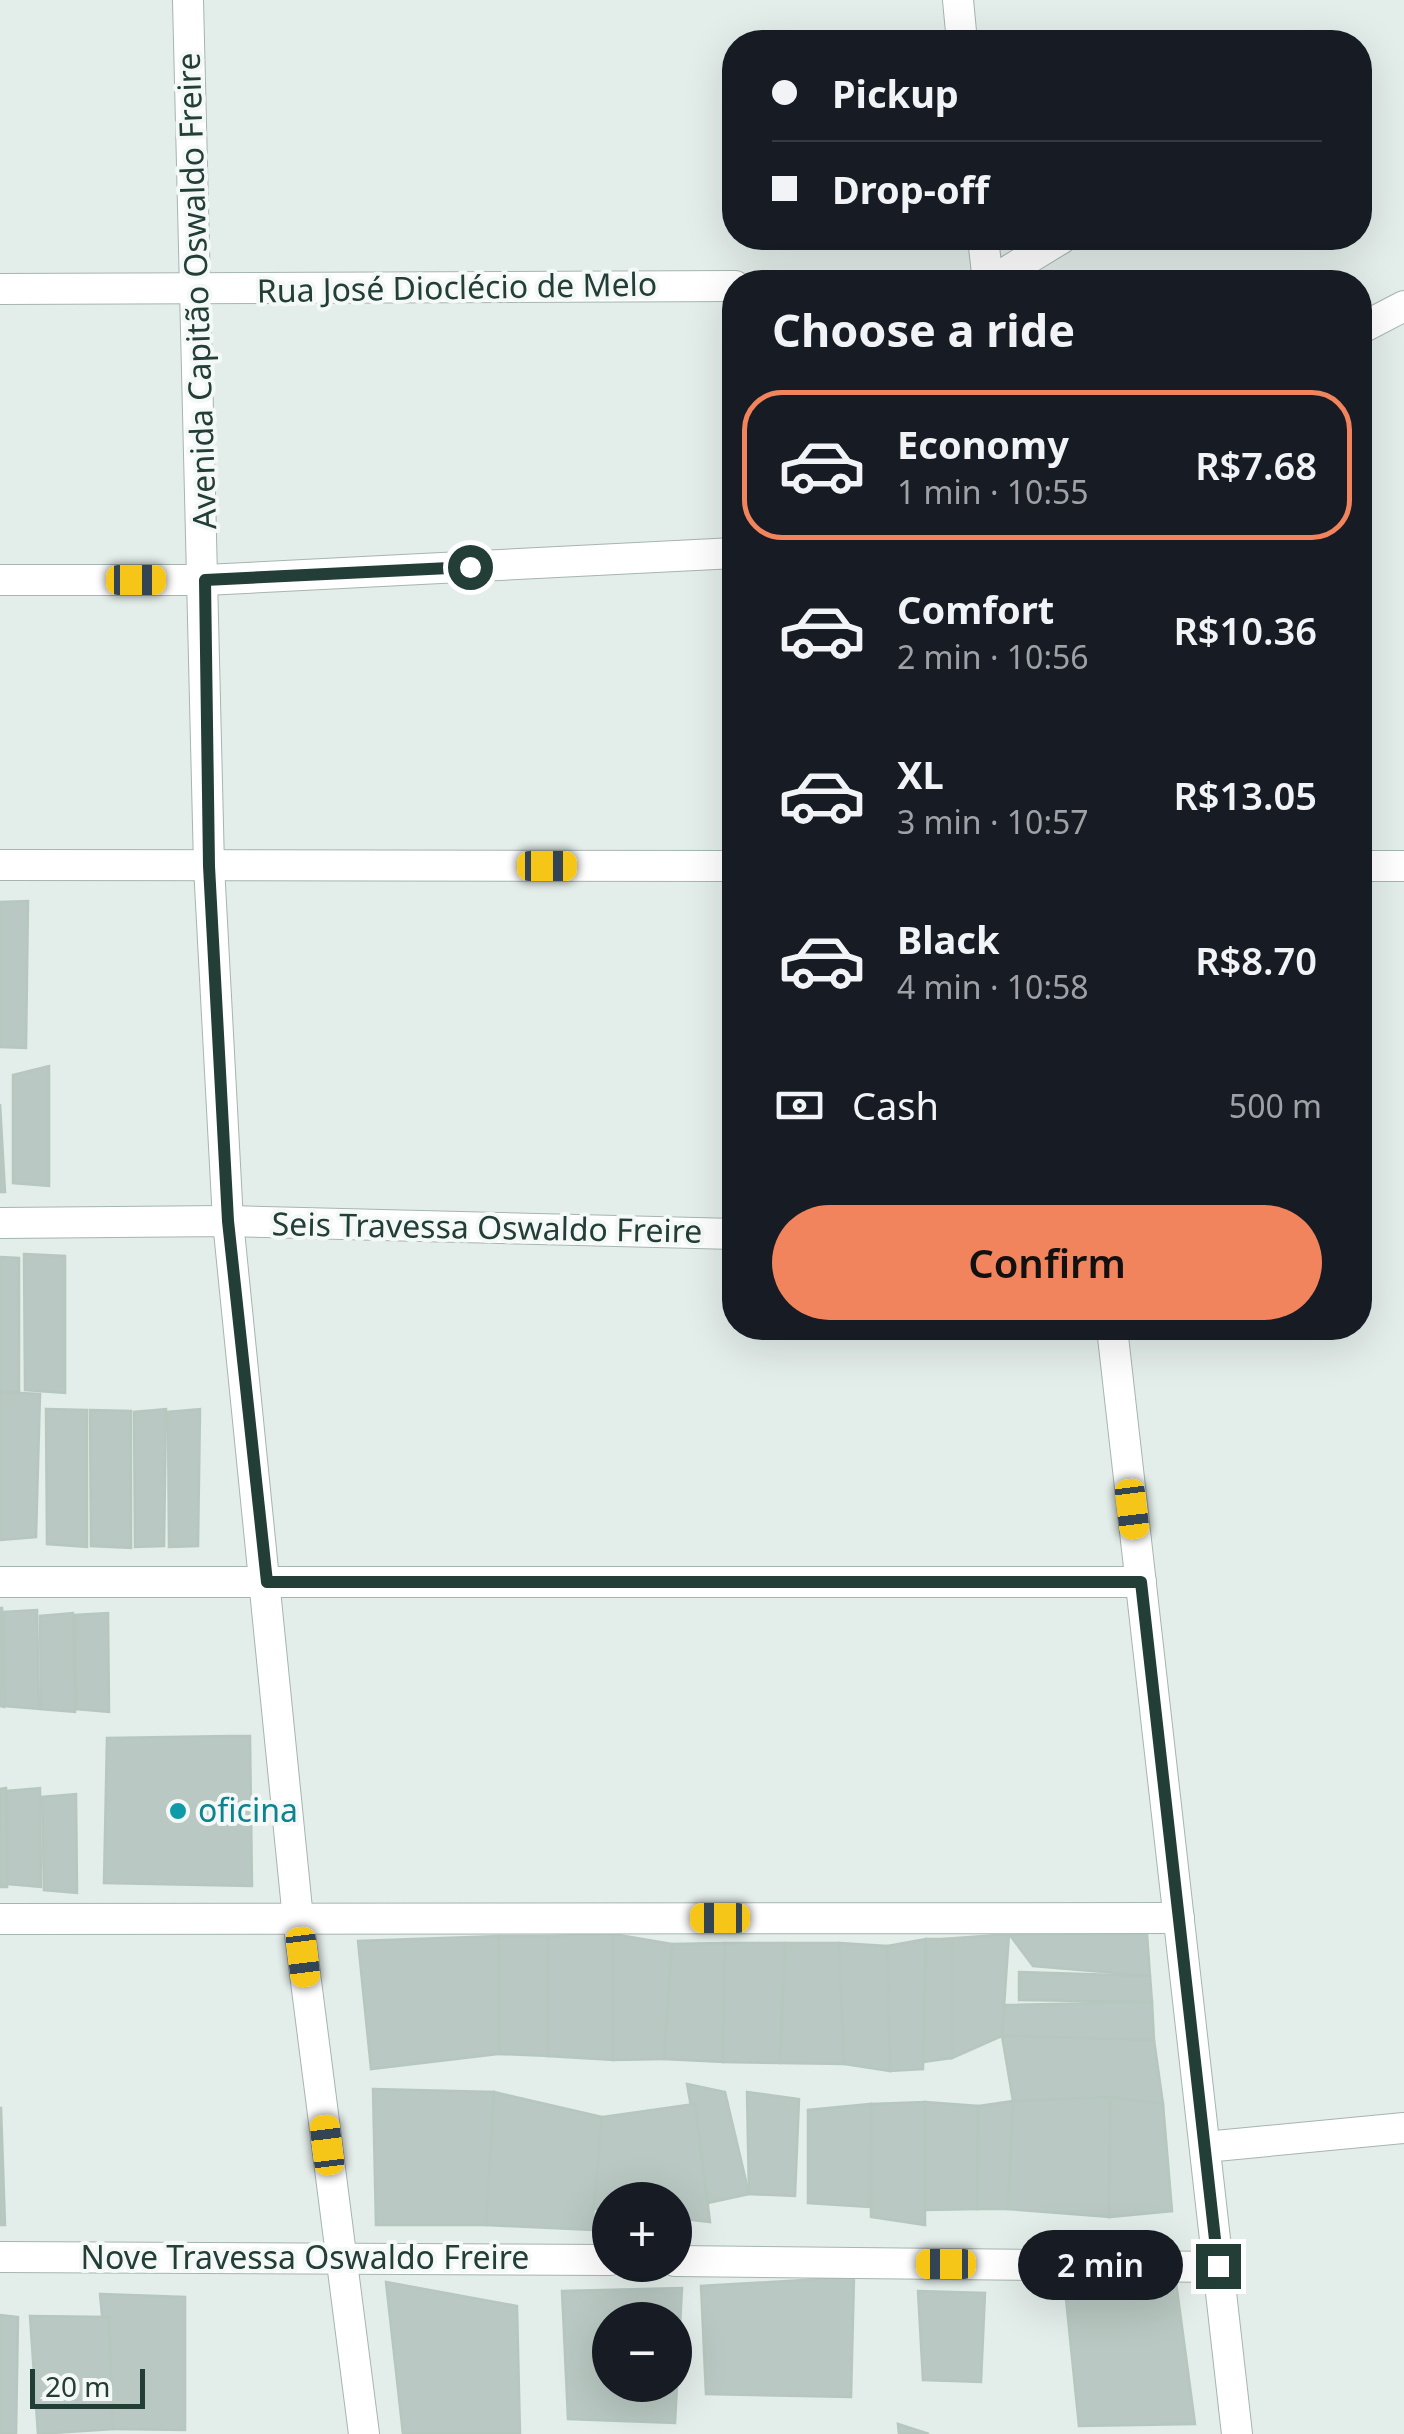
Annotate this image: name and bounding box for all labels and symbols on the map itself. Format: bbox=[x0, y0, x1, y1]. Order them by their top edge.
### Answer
street label: Avenida Capitão Oswaldo Freire bbox=[166, 52, 225, 530]
street label: Rua José Dioclécio de Melo bbox=[256, 262, 658, 311]
route start bbox=[448, 545, 493, 590]
car bbox=[106, 565, 166, 595]
car bbox=[517, 851, 577, 881]
street label: Seis Travessa Oswaldo Freire bbox=[271, 1201, 703, 1252]
car bbox=[1113, 1477, 1151, 1541]
place label: oficina bbox=[198, 1788, 298, 1831]
marker: oficina bbox=[167, 1800, 189, 1822]
car bbox=[690, 1903, 750, 1933]
car bbox=[284, 1925, 322, 1989]
car bbox=[308, 2113, 346, 2177]
callout: 2 min bbox=[1018, 2231, 1183, 2301]
street label: Nove Travessa Oswaldo Freire bbox=[81, 2235, 529, 2278]
route end bbox=[1196, 2244, 1241, 2289]
car bbox=[916, 2249, 976, 2279]
scale bar bbox=[30, 2364, 145, 2408]

